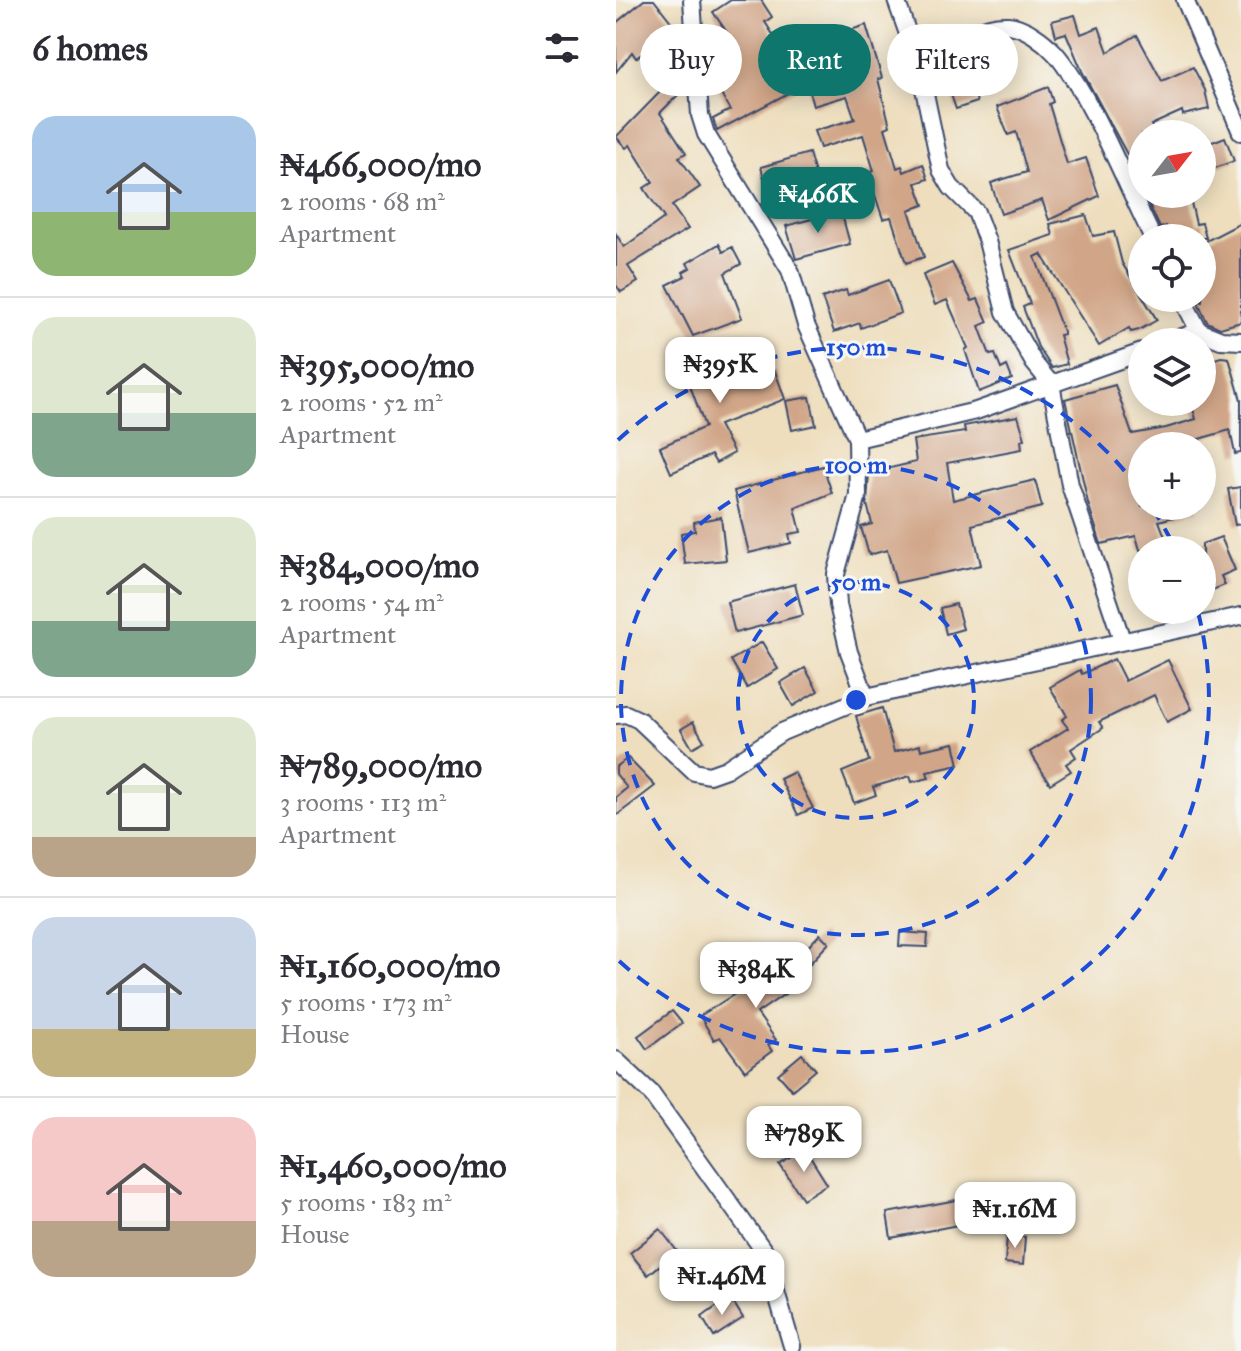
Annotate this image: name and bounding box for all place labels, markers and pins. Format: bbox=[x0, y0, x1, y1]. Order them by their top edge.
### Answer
pin: ₦466K bbox=[762, 167, 874, 235]
pin: ₦395K bbox=[664, 337, 776, 405]
centre of rings bbox=[842, 686, 870, 714]
pin: ₦384K bbox=[700, 942, 812, 1010]
pin: ₦789K bbox=[748, 1106, 860, 1174]
pin: ₦1.16M bbox=[950, 1182, 1080, 1250]
pin: ₦1.46M bbox=[657, 1249, 787, 1317]

